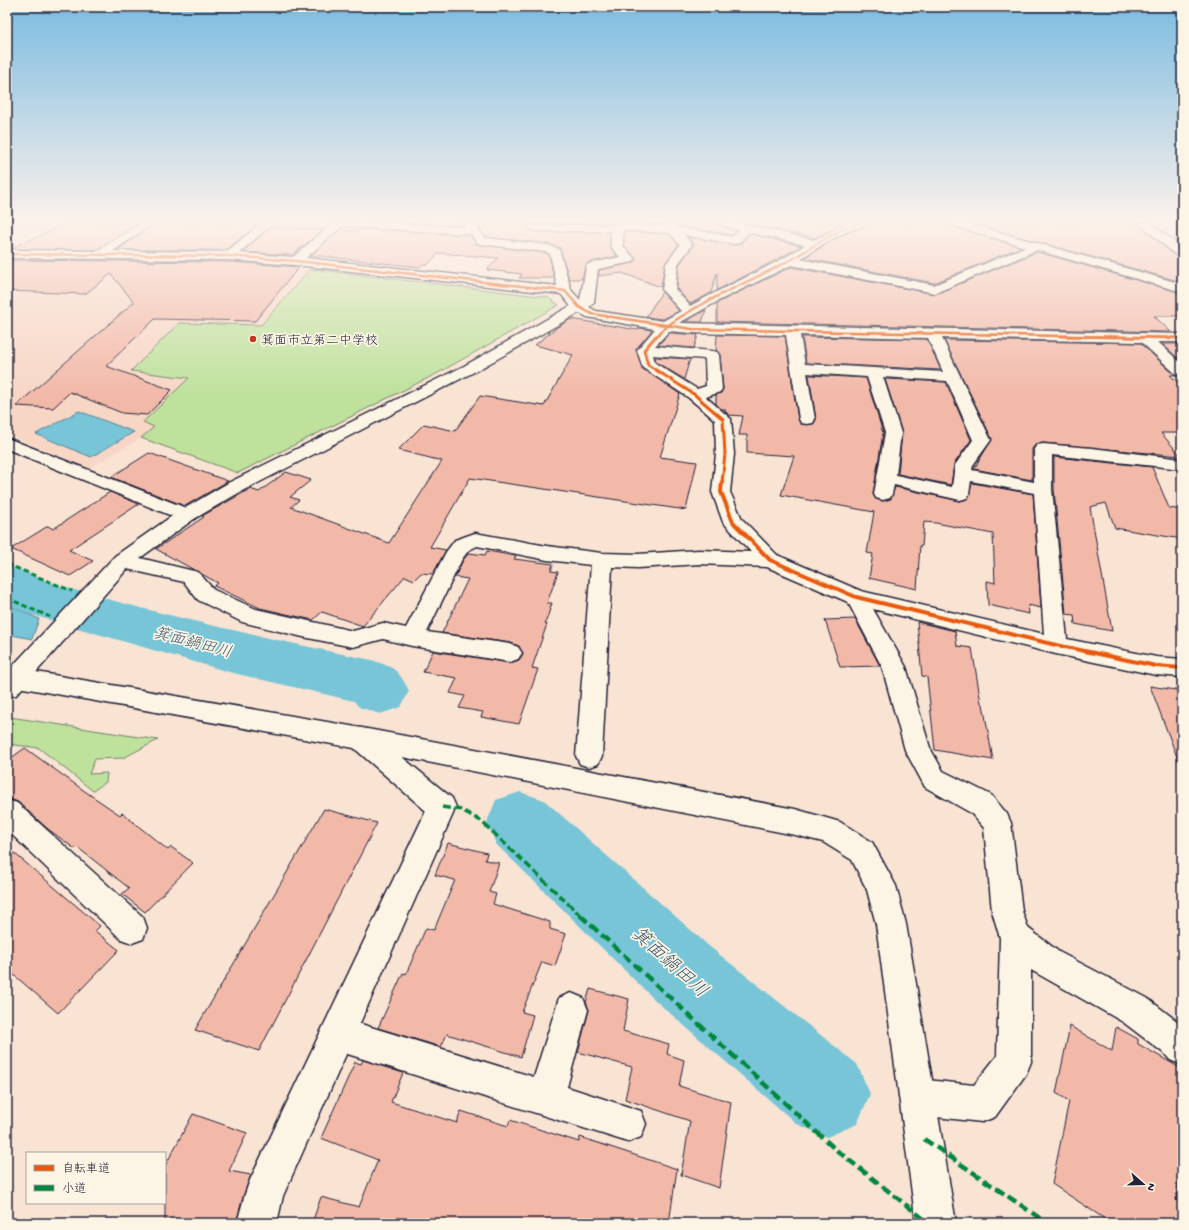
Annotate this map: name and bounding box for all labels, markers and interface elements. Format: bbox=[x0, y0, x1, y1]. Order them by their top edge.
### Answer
marker: 箕面市立第二中学校 bbox=[248, 334, 258, 344]
place label: 箕面市立第二中学校 bbox=[261, 334, 378, 349]
water label: 箕面鍋田川 bbox=[151, 624, 233, 664]
water label: 箕面鍋田川 bbox=[626, 923, 712, 1004]
legend bbox=[26, 1152, 166, 1204]
text: 自転車道 bbox=[62, 1162, 110, 1177]
north arrow bbox=[1123, 1164, 1163, 1204]
text: N bbox=[1144, 1181, 1157, 1192]
text: 小道 bbox=[62, 1182, 86, 1197]

